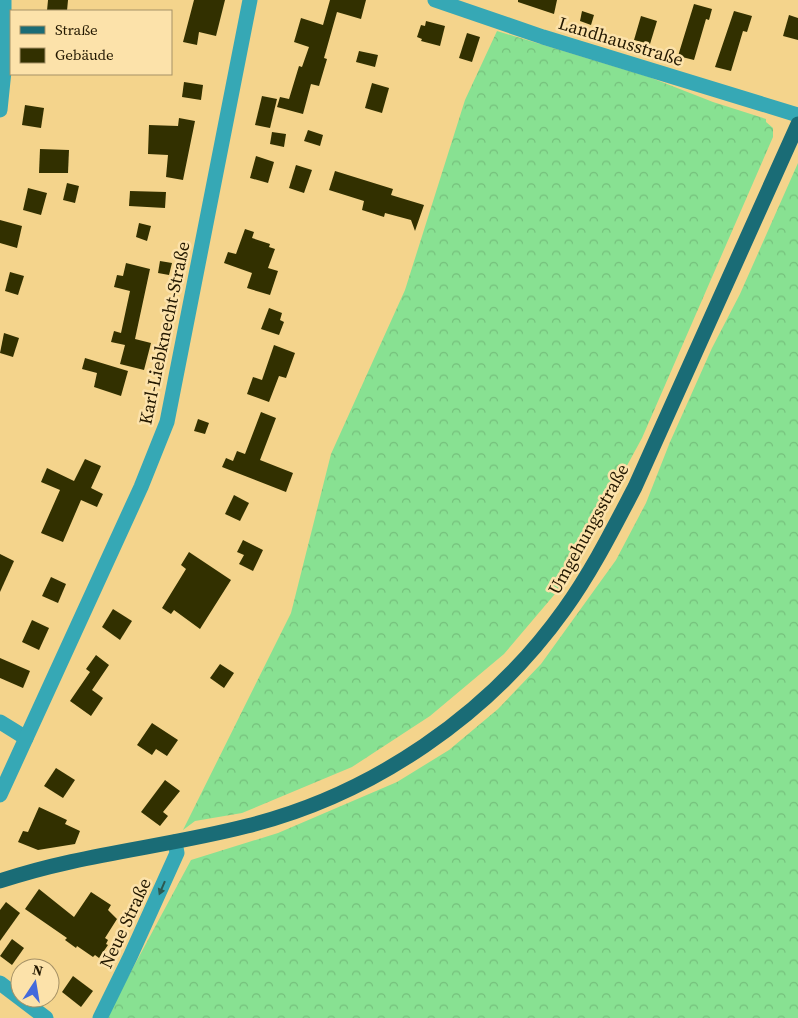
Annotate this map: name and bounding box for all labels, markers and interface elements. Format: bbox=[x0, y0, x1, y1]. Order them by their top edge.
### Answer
legend bbox=[10, 10, 172, 75]
street label: Landhausstraße bbox=[556, 10, 686, 72]
text: Straße bbox=[55, 19, 98, 40]
text: Gebäude bbox=[55, 44, 114, 65]
street label: Karl-Liebknecht-Straße bbox=[132, 239, 196, 427]
street label: Umgehungsstraße bbox=[542, 459, 634, 599]
street label: Neue Straße bbox=[93, 874, 157, 972]
one-way arrow bbox=[158, 881, 166, 895]
north arrow bbox=[10, 958, 60, 1008]
text: N bbox=[31, 959, 45, 981]

